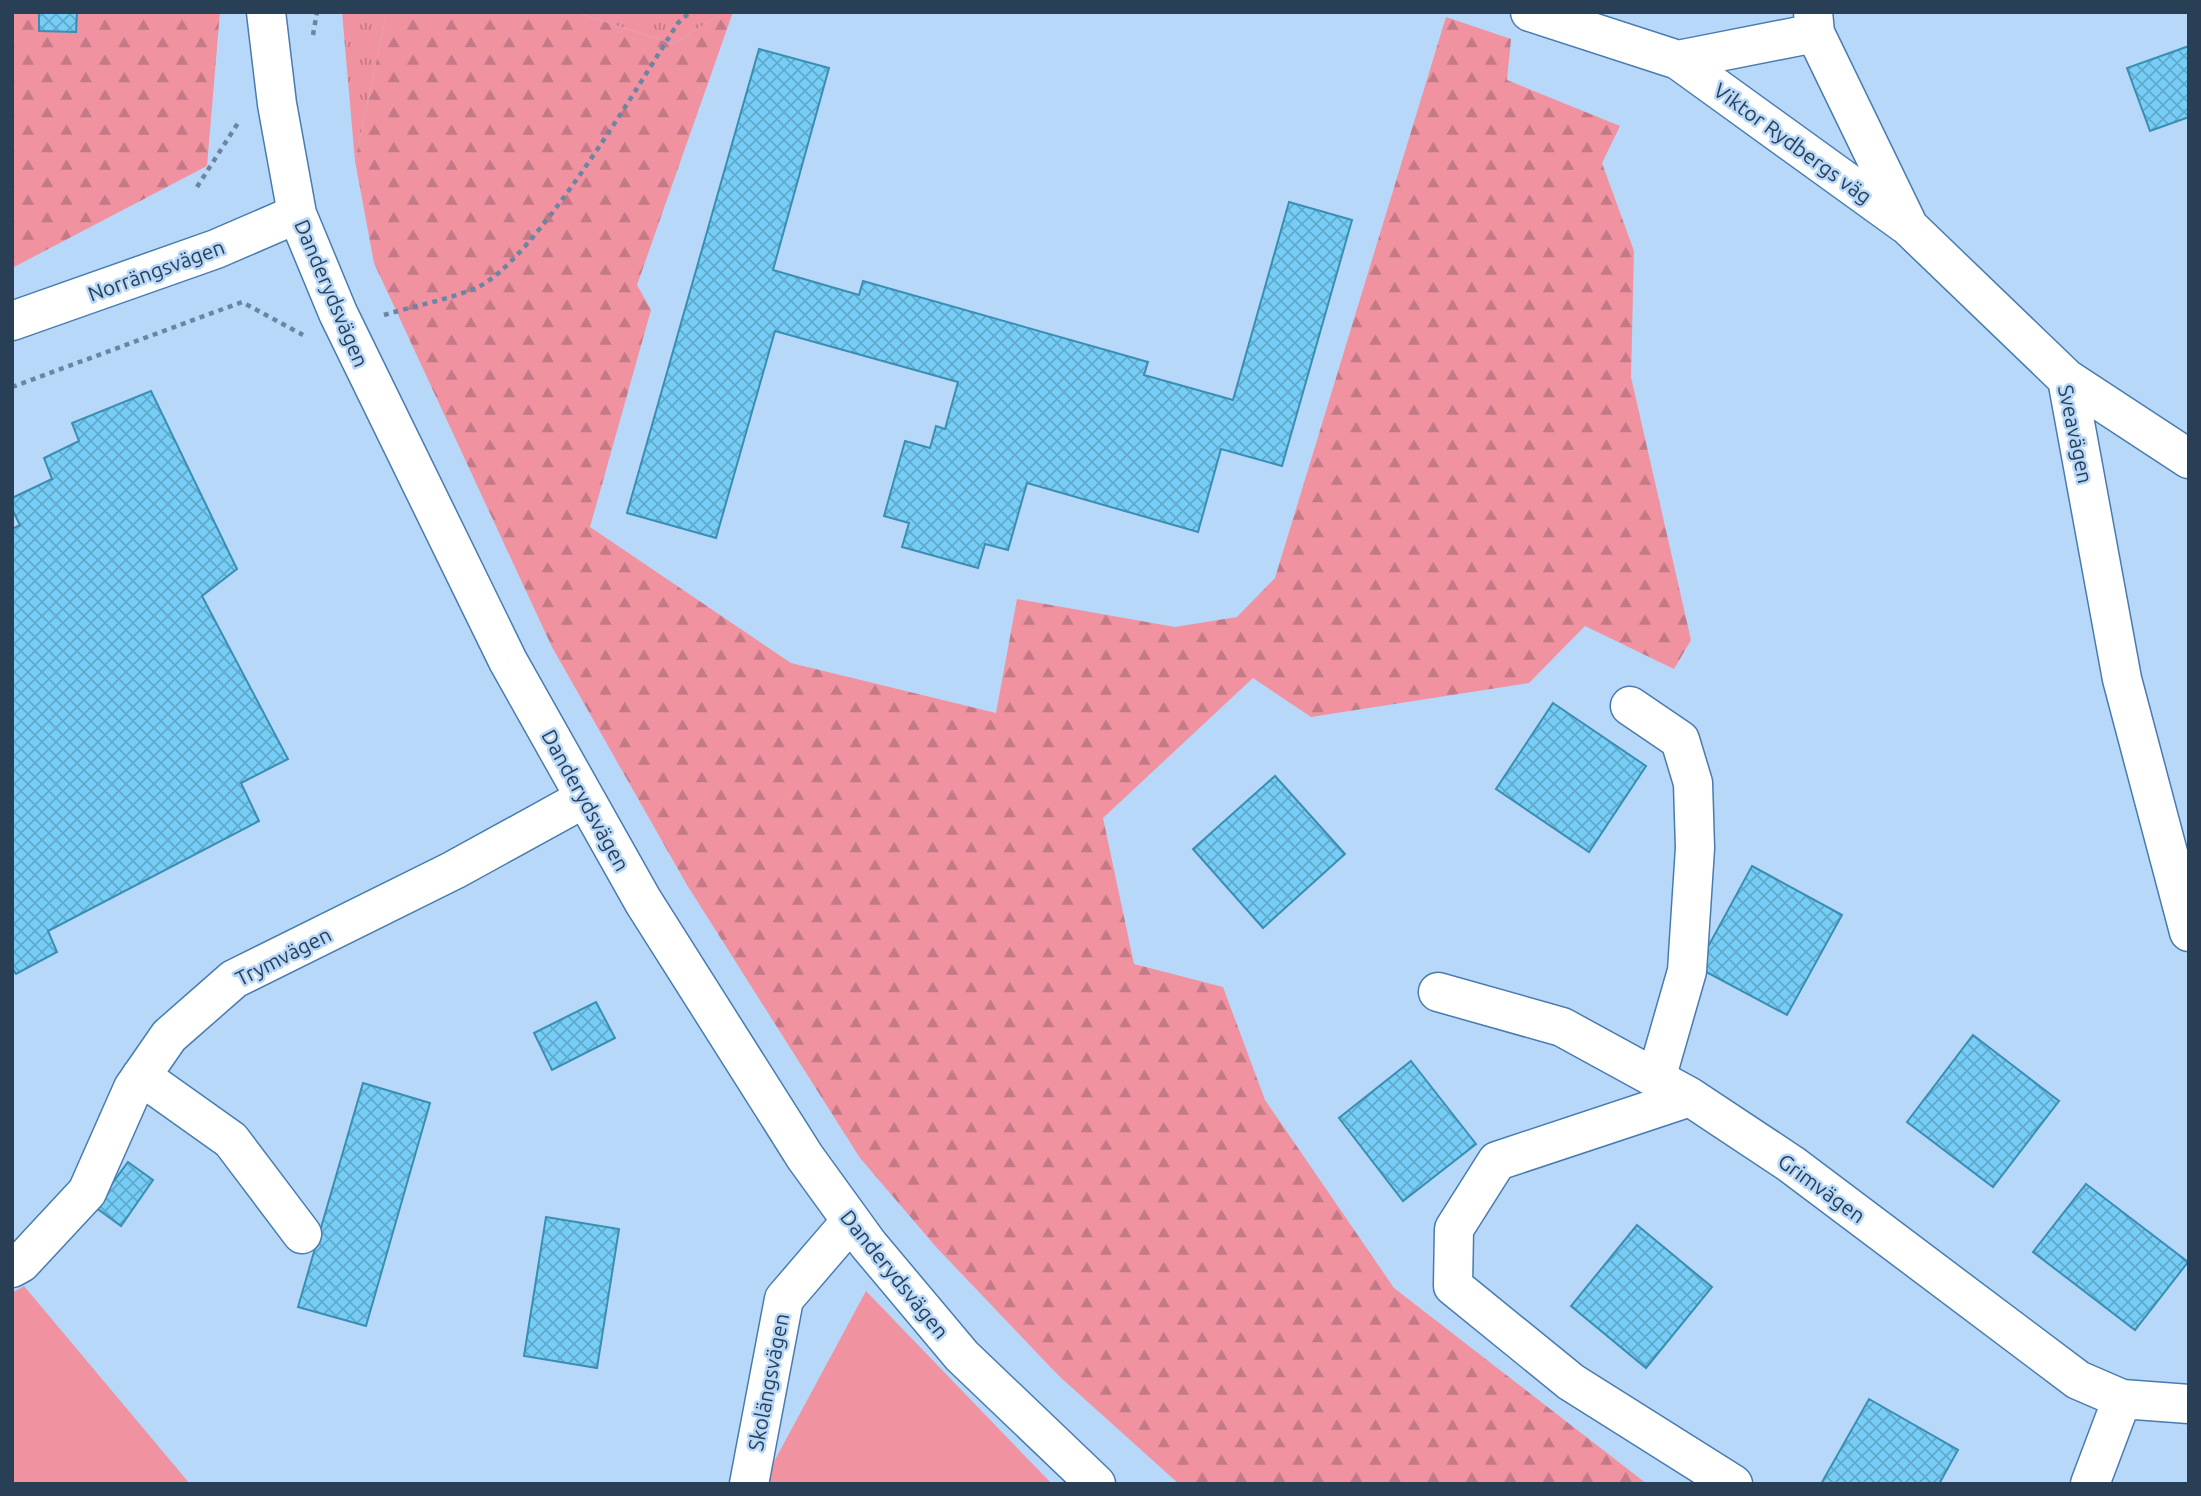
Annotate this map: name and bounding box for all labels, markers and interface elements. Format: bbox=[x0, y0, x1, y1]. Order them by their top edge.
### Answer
street label: Viktor Rydbergs väg bbox=[1709, 78, 1877, 208]
street label: Danderydsvägen bbox=[290, 216, 374, 370]
street label: Norrängsvägen bbox=[84, 234, 228, 306]
street label: Sveavägen bbox=[2054, 383, 2098, 485]
street label: Danderydsvägen bbox=[537, 725, 635, 875]
street label: Trymvägen bbox=[231, 922, 335, 990]
street label: Grimvägen bbox=[1774, 1148, 1870, 1228]
street label: Danderydsvägen bbox=[836, 1205, 954, 1343]
street label: Skolängsvägen bbox=[743, 1311, 793, 1453]

